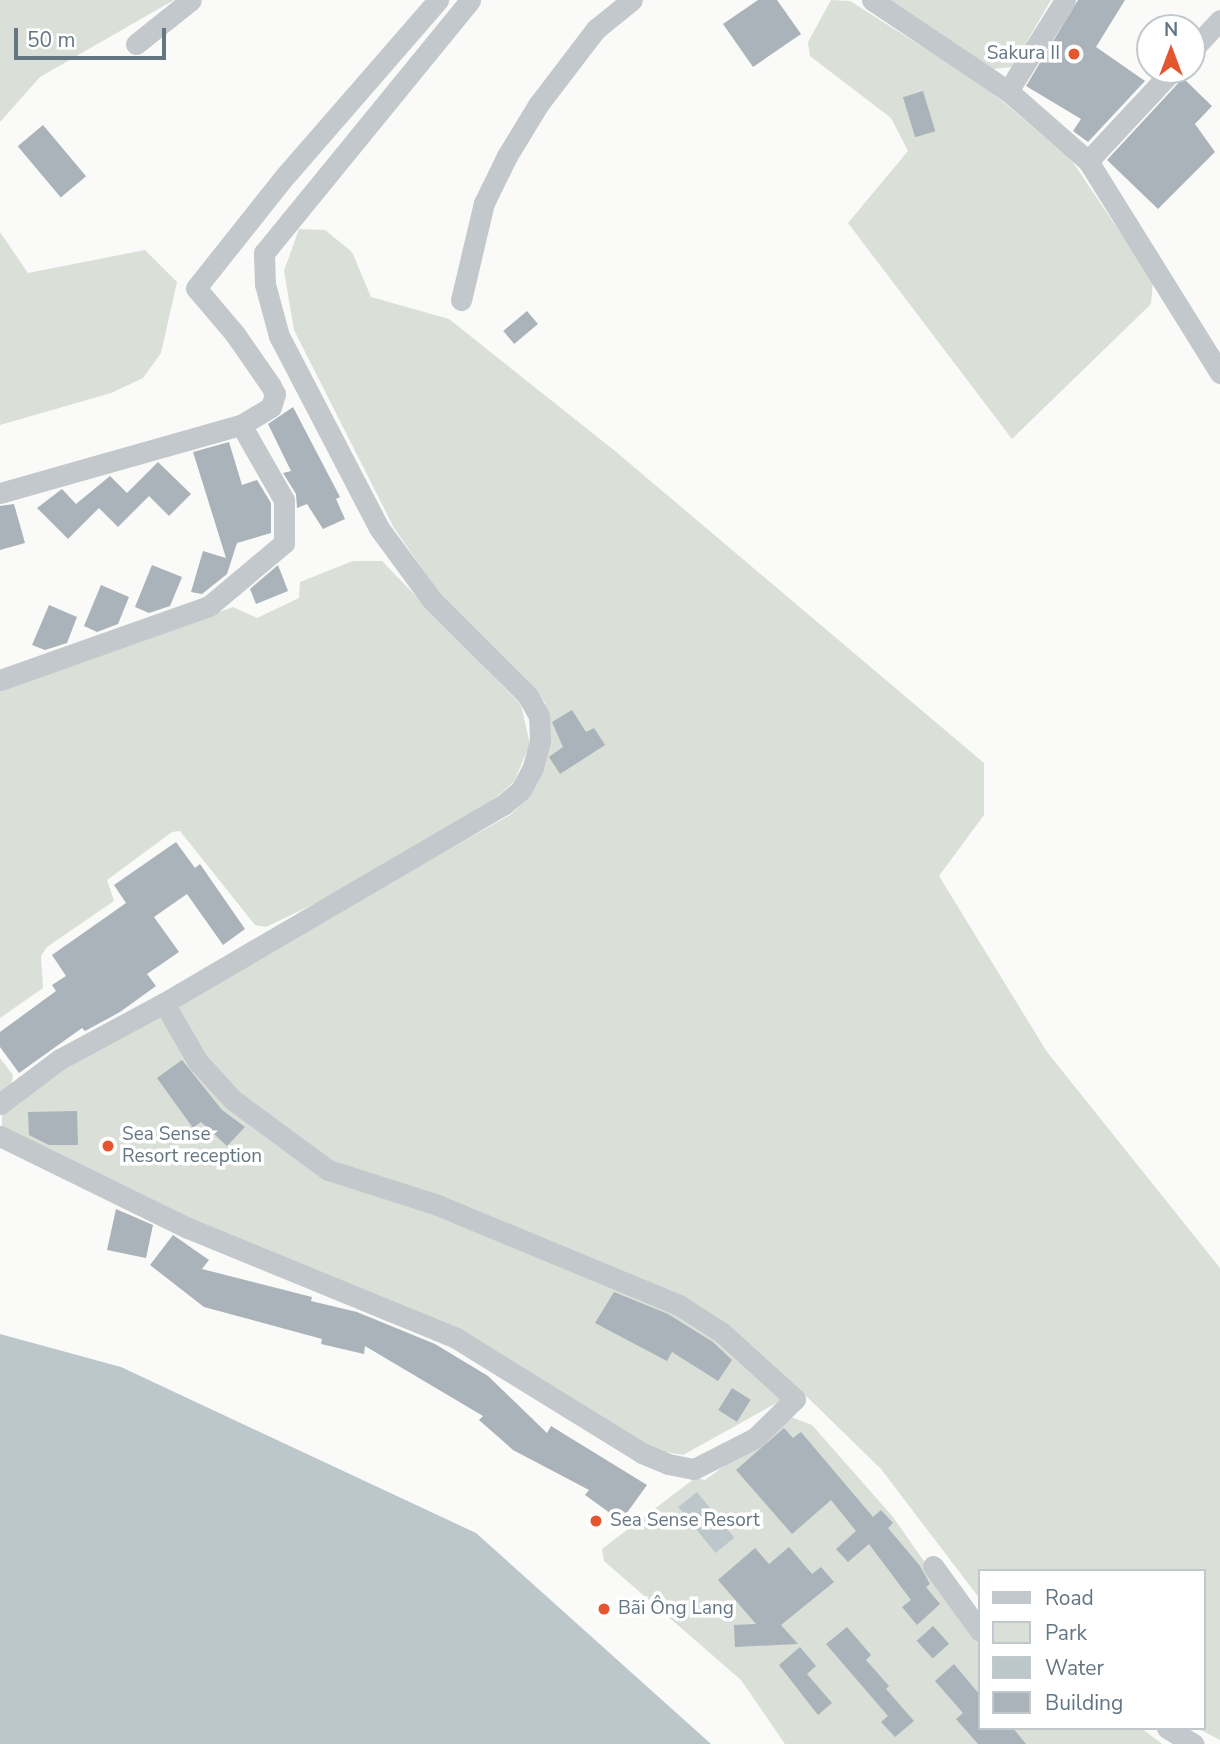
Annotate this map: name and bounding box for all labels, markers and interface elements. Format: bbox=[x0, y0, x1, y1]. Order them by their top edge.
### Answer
scale bar bbox=[18, 14, 170, 58]
north arrow bbox=[1136, 14, 1206, 84]
text: N bbox=[1164, 17, 1178, 43]
text: 50 m bbox=[27, 26, 76, 54]
place label: Sakura II bbox=[987, 43, 1060, 65]
marker: Sakura II bbox=[1066, 46, 1082, 62]
place label: Sea Sense Resort reception bbox=[122, 1124, 262, 1168]
marker: Sea Sense Resort reception bbox=[100, 1138, 116, 1154]
place label: Sea Sense Resort bbox=[610, 1510, 760, 1532]
marker: Sea Sense Resort bbox=[588, 1513, 604, 1529]
legend bbox=[978, 1569, 1206, 1730]
text: Road bbox=[1045, 1584, 1094, 1612]
place label: Bãi Ông Lang bbox=[618, 1598, 734, 1620]
marker: Bãi Ông Lang bbox=[596, 1601, 612, 1617]
text: Park bbox=[1045, 1619, 1087, 1647]
text: Water bbox=[1045, 1654, 1104, 1682]
text: Building bbox=[1045, 1689, 1123, 1717]

